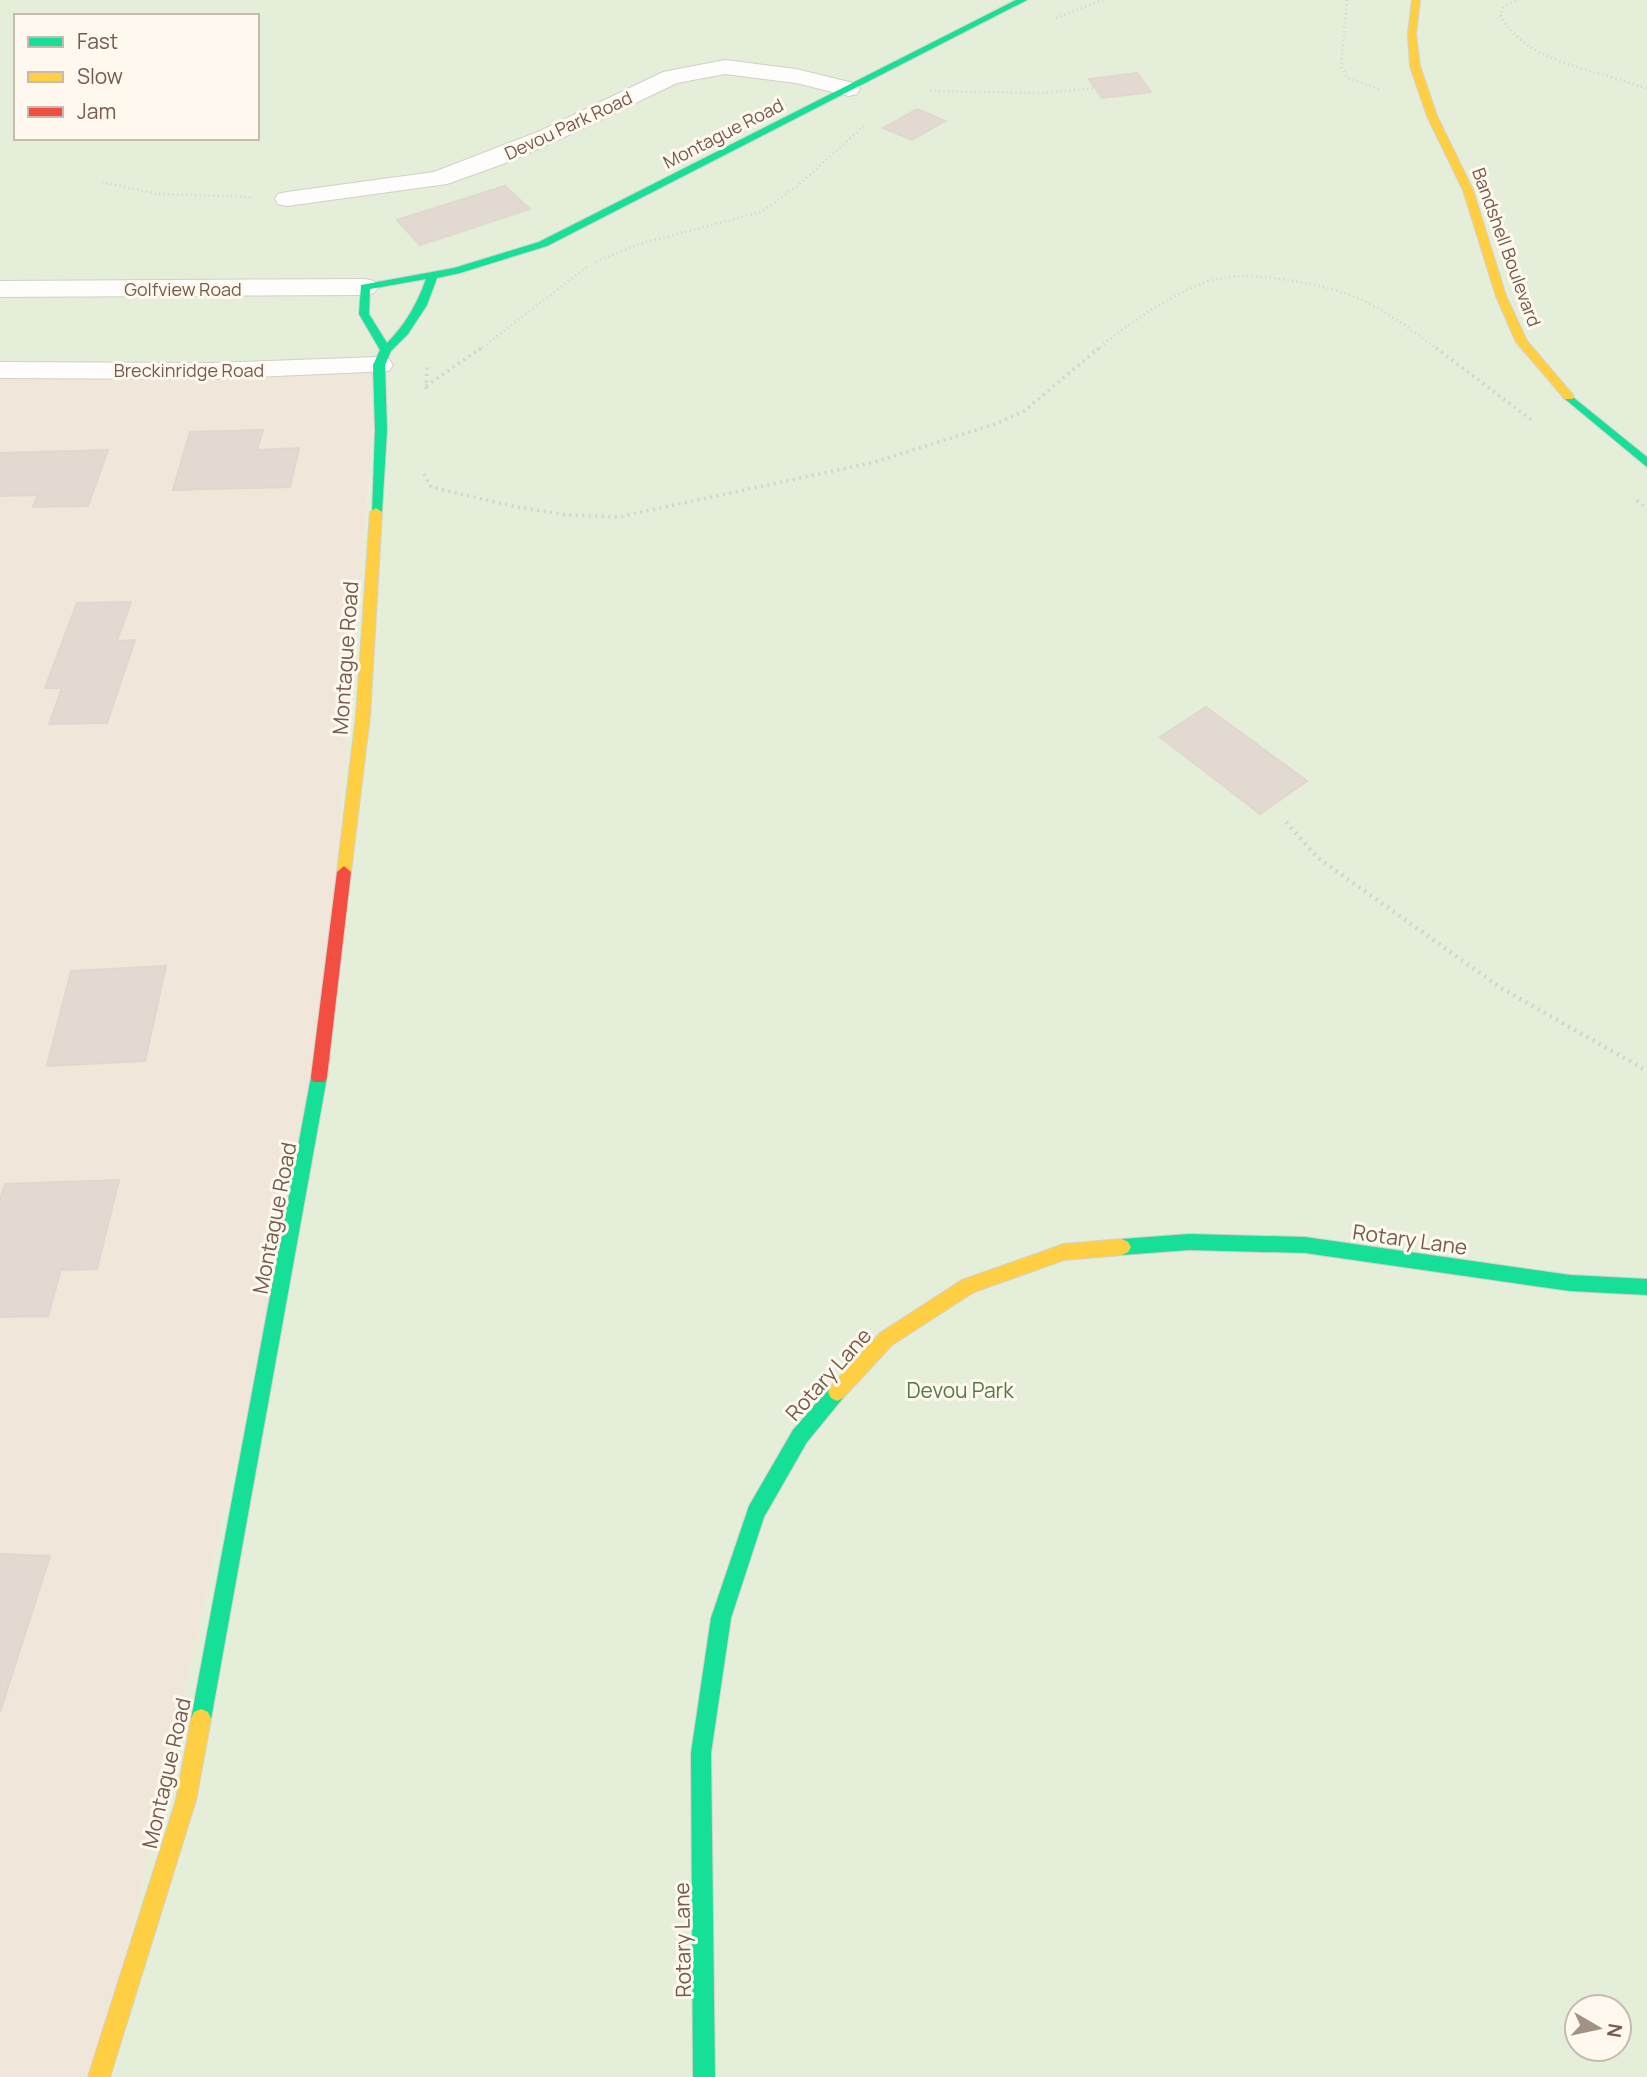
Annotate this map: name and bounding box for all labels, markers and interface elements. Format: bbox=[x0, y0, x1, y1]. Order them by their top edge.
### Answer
legend bbox=[14, 14, 259, 140]
text: Fast bbox=[77, 27, 118, 55]
text: Slow bbox=[77, 62, 123, 90]
street label: Devou Park Road bbox=[500, 85, 636, 165]
street label: Montague Road bbox=[659, 92, 787, 174]
text: Jam bbox=[77, 97, 116, 125]
street label: Bandshell Boulevard bbox=[1467, 164, 1547, 330]
street label: Golfview Road bbox=[124, 277, 242, 301]
street label: Breckinridge Road bbox=[114, 358, 264, 382]
street label: Montague Road bbox=[326, 580, 364, 736]
street label: Montague Road bbox=[246, 1140, 302, 1296]
street label: Rotary Lane bbox=[1351, 1217, 1469, 1261]
street label: Rotary Lane bbox=[779, 1322, 877, 1426]
park label: Devou Park bbox=[906, 1376, 1014, 1404]
street label: Montague Road bbox=[135, 1695, 197, 1851]
street label: Rotary Lane bbox=[667, 1882, 697, 1998]
north arrow bbox=[1563, 1993, 1633, 2063]
text: N bbox=[1601, 2022, 1629, 2039]

